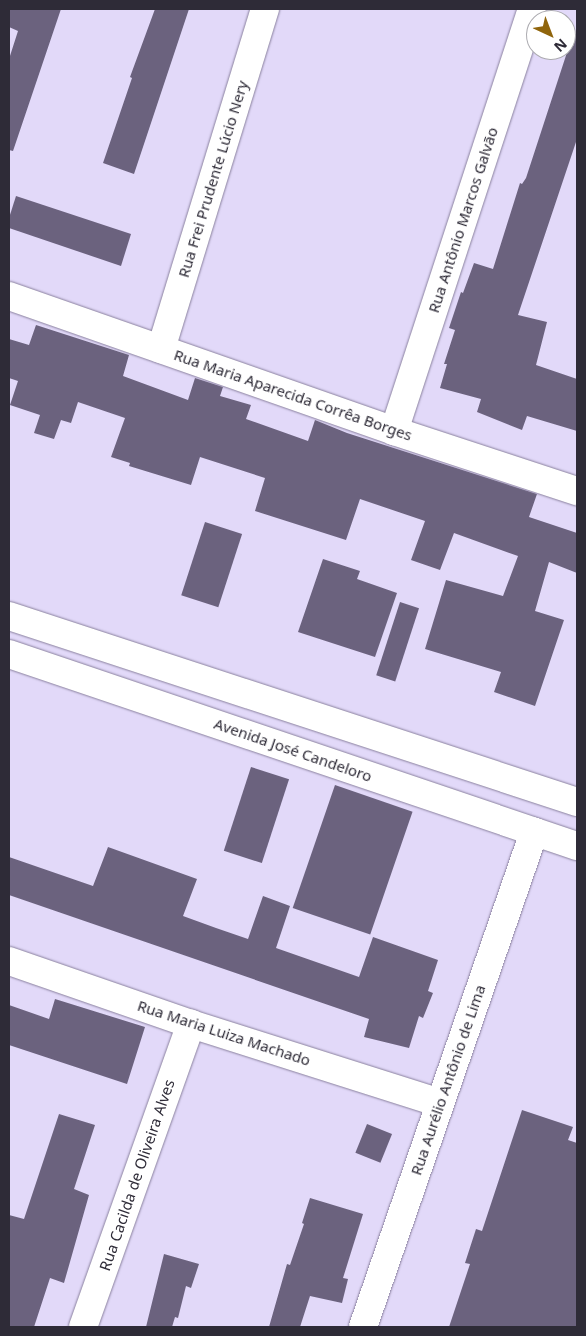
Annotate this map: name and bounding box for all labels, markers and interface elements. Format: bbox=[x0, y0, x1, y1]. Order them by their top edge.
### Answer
north arrow bbox=[526, 10, 576, 60]
text: N bbox=[550, 35, 572, 56]
street label: Rua Frei Prudente Lúcio Nery bbox=[174, 78, 252, 280]
street label: Rua Antônio Marcos Galvão bbox=[424, 125, 502, 315]
street label: Rua Maria Aparecida Corrêa Borges bbox=[172, 346, 414, 444]
street label: Avenida José Candeloro bbox=[212, 714, 374, 786]
street label: Rua Aurélio Antônio de Lima bbox=[407, 982, 489, 1178]
street label: Rua Maria Luiza Machado bbox=[135, 996, 313, 1070]
street label: Rua Cacilda de Oliveira Alves bbox=[96, 1077, 178, 1273]

